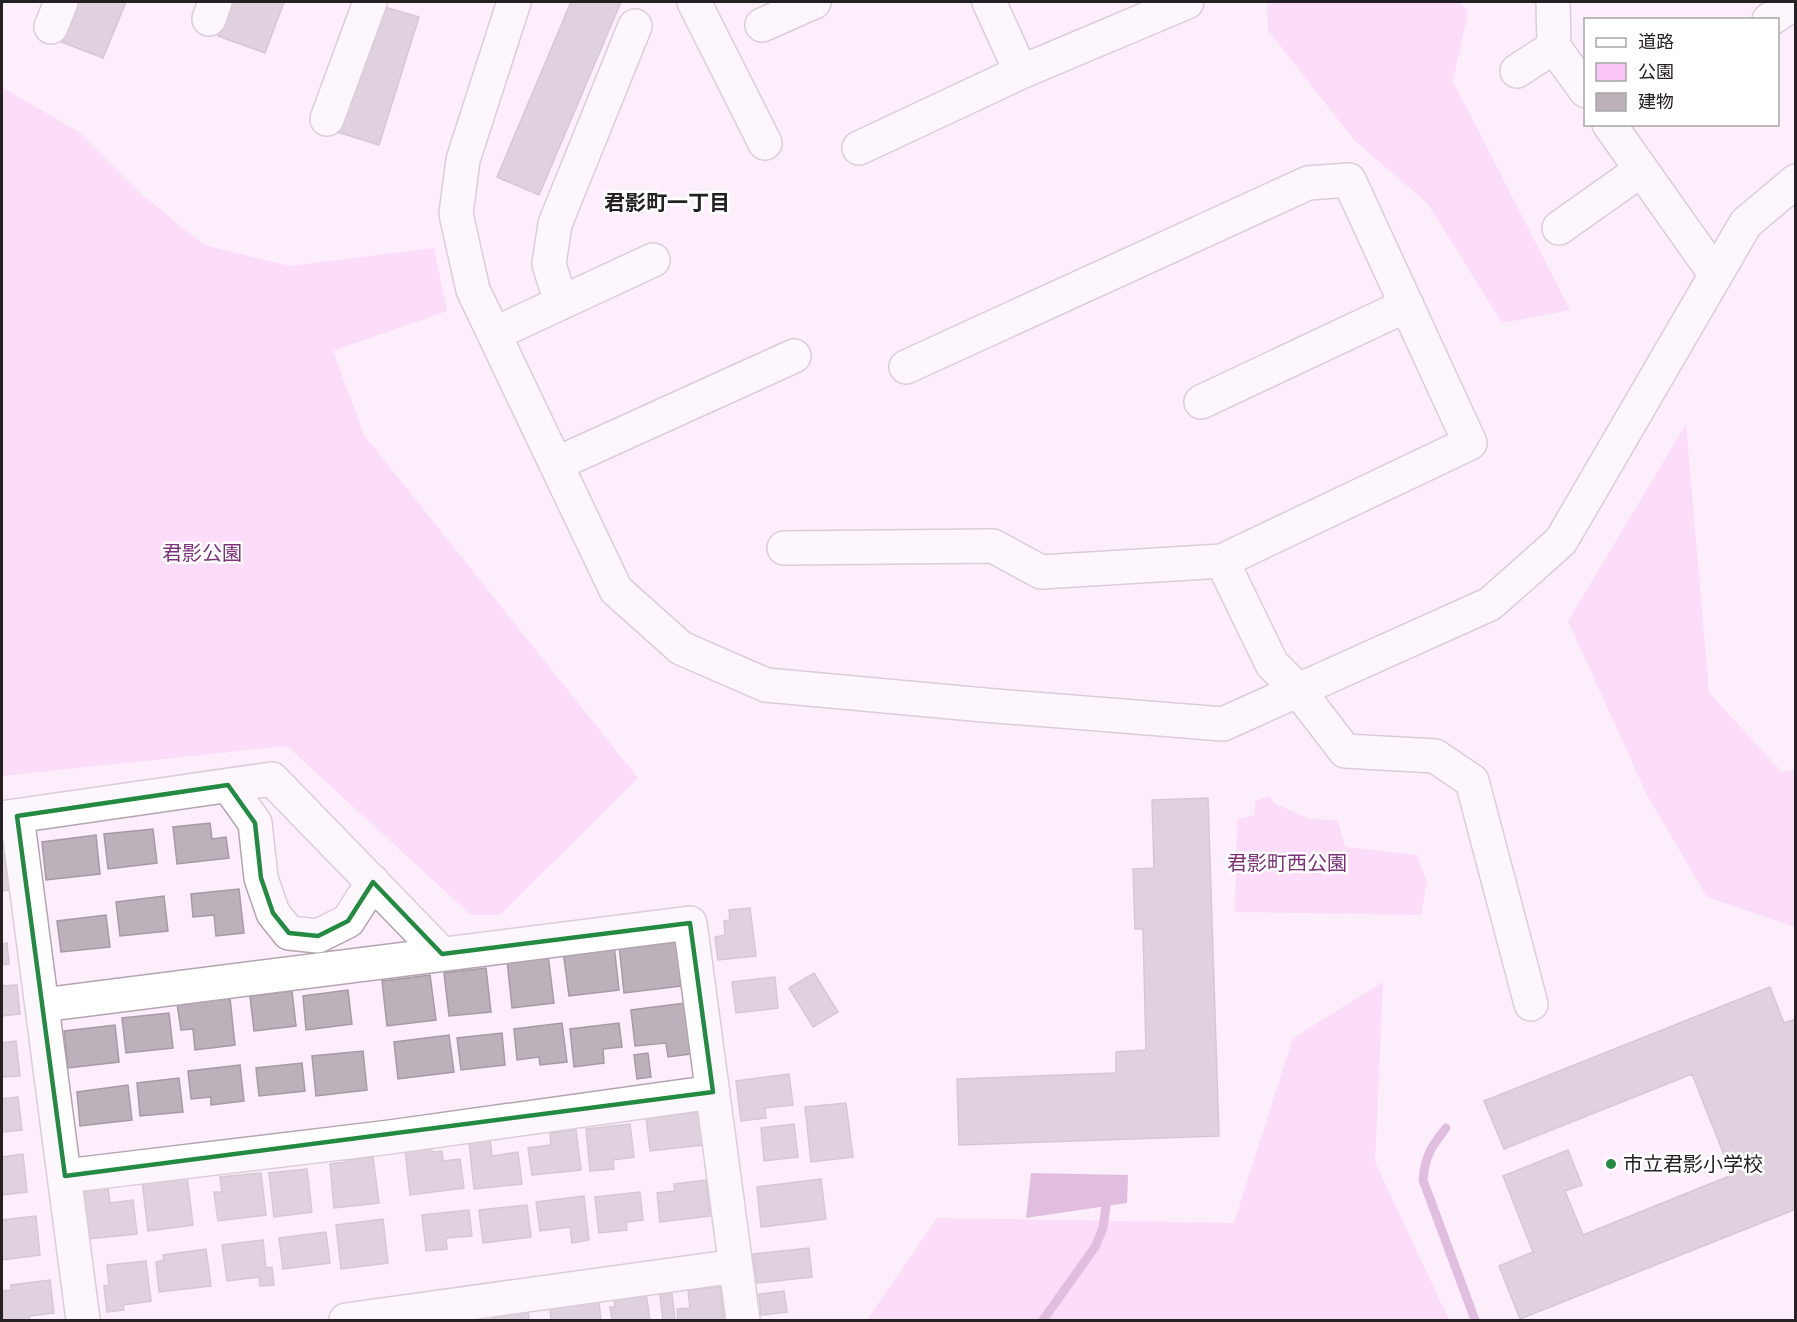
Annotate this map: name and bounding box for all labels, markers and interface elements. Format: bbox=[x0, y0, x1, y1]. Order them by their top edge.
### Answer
legend bbox=[1584, 18, 1779, 126]
text: 道路 bbox=[1638, 31, 1674, 53]
text: 公園 bbox=[1638, 61, 1674, 83]
text: 建物 bbox=[1638, 91, 1674, 113]
district label: 君影町一丁目 bbox=[604, 190, 730, 215]
park label: 君影公園 bbox=[162, 541, 242, 565]
park label: 君影町西公園 bbox=[1227, 851, 1347, 875]
place label: 市立君影小学校 bbox=[1623, 1152, 1763, 1176]
marker: 市立君影小学校 bbox=[1604, 1157, 1618, 1171]

